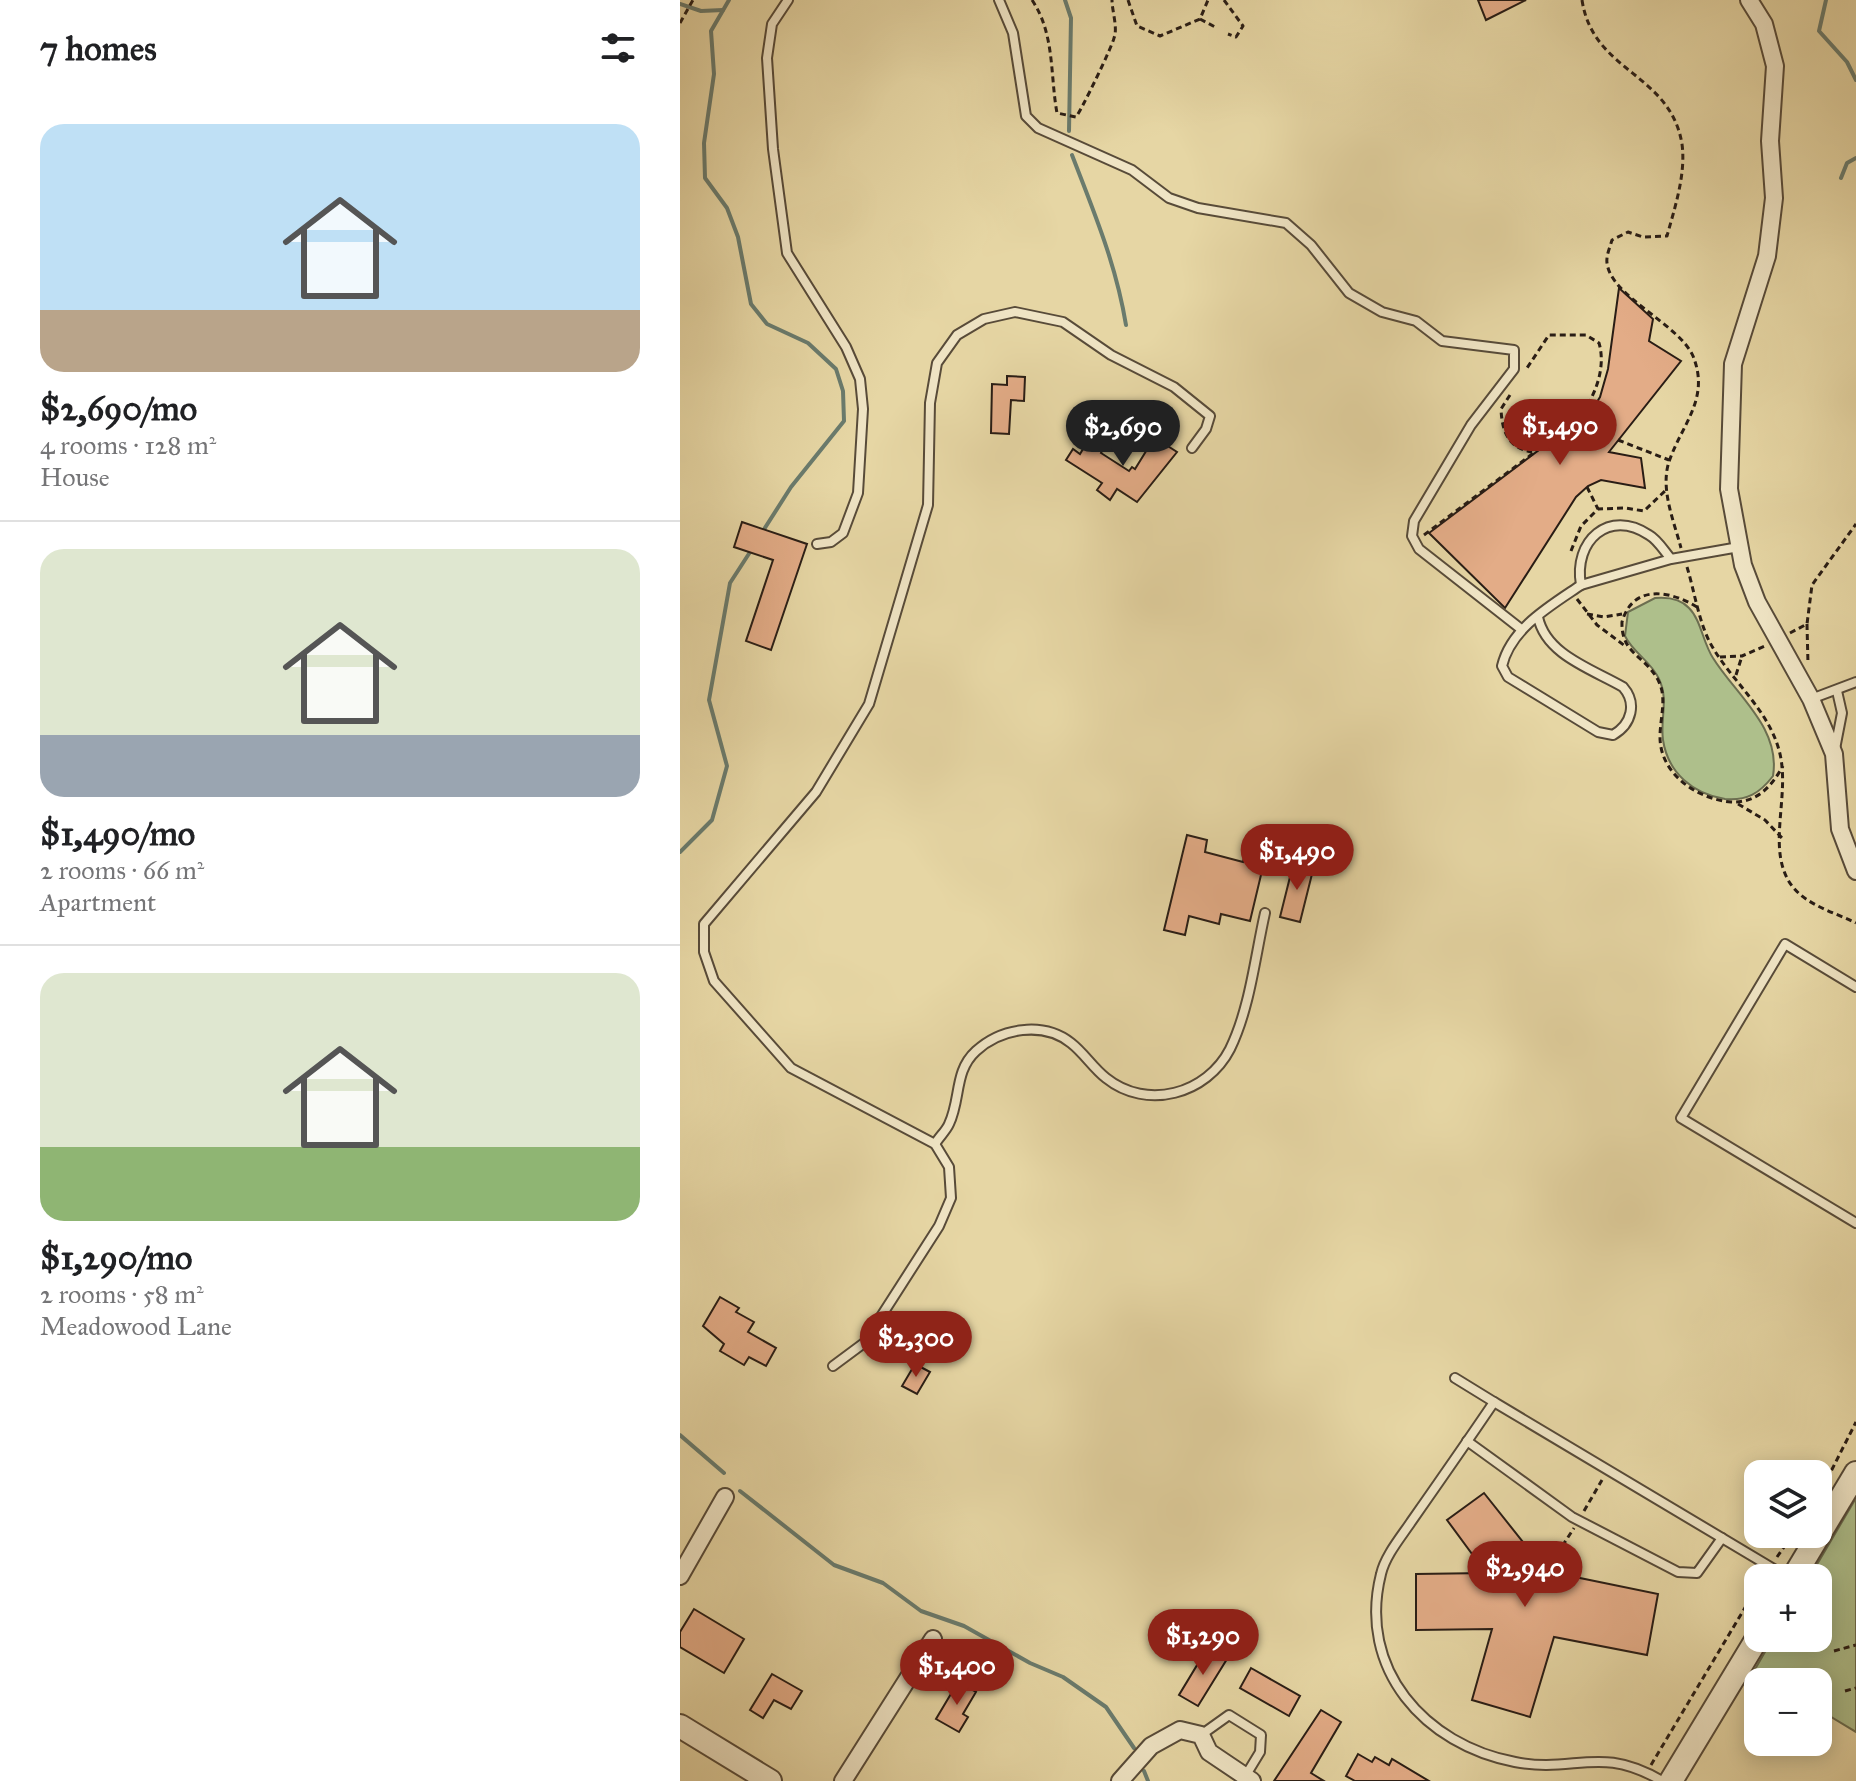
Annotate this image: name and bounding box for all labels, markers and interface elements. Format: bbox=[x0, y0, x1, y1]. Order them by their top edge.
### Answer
icon: filters bbox=[596, 26, 640, 70]
text: 7 homes bbox=[40, 28, 157, 69]
icon: home bbox=[268, 176, 412, 320]
text: $2,690/mo bbox=[40, 388, 197, 429]
pin: $1,490 bbox=[1495, 399, 1625, 467]
pin: $2,690 bbox=[1058, 400, 1188, 468]
text: $1,490 bbox=[1522, 409, 1598, 441]
text: $2,690 bbox=[1084, 410, 1162, 442]
text: 4 rooms · 128 m² bbox=[40, 429, 216, 461]
text: House bbox=[40, 461, 110, 493]
icon: home bbox=[268, 601, 412, 745]
text: $1,490/mo bbox=[40, 813, 195, 854]
pin: $1,490 bbox=[1232, 824, 1362, 892]
text: $1,490 bbox=[1259, 834, 1335, 866]
text: 2 rooms · 66 m² bbox=[40, 854, 204, 886]
text: Apartment bbox=[40, 886, 156, 918]
icon: home bbox=[268, 1025, 412, 1169]
text: $1,290/mo bbox=[40, 1237, 192, 1278]
text: 2 rooms · 58 m² bbox=[40, 1278, 204, 1310]
text: Meadowood Lane bbox=[40, 1310, 232, 1342]
pin: $2,300 bbox=[851, 1311, 981, 1379]
text: $2,300 bbox=[878, 1321, 954, 1353]
map controls bbox=[1744, 1460, 1832, 1756]
button: layers bbox=[1744, 1460, 1832, 1548]
pin: $2,940 bbox=[1460, 1541, 1590, 1609]
text: $2,940 bbox=[1485, 1551, 1565, 1583]
button: + bbox=[1744, 1564, 1832, 1652]
pin: $1,290 bbox=[1138, 1609, 1268, 1677]
text: $1,290 bbox=[1166, 1619, 1240, 1651]
pin: $1,400 bbox=[892, 1639, 1022, 1707]
text: $1,400 bbox=[918, 1649, 996, 1681]
button: − bbox=[1744, 1668, 1832, 1756]

